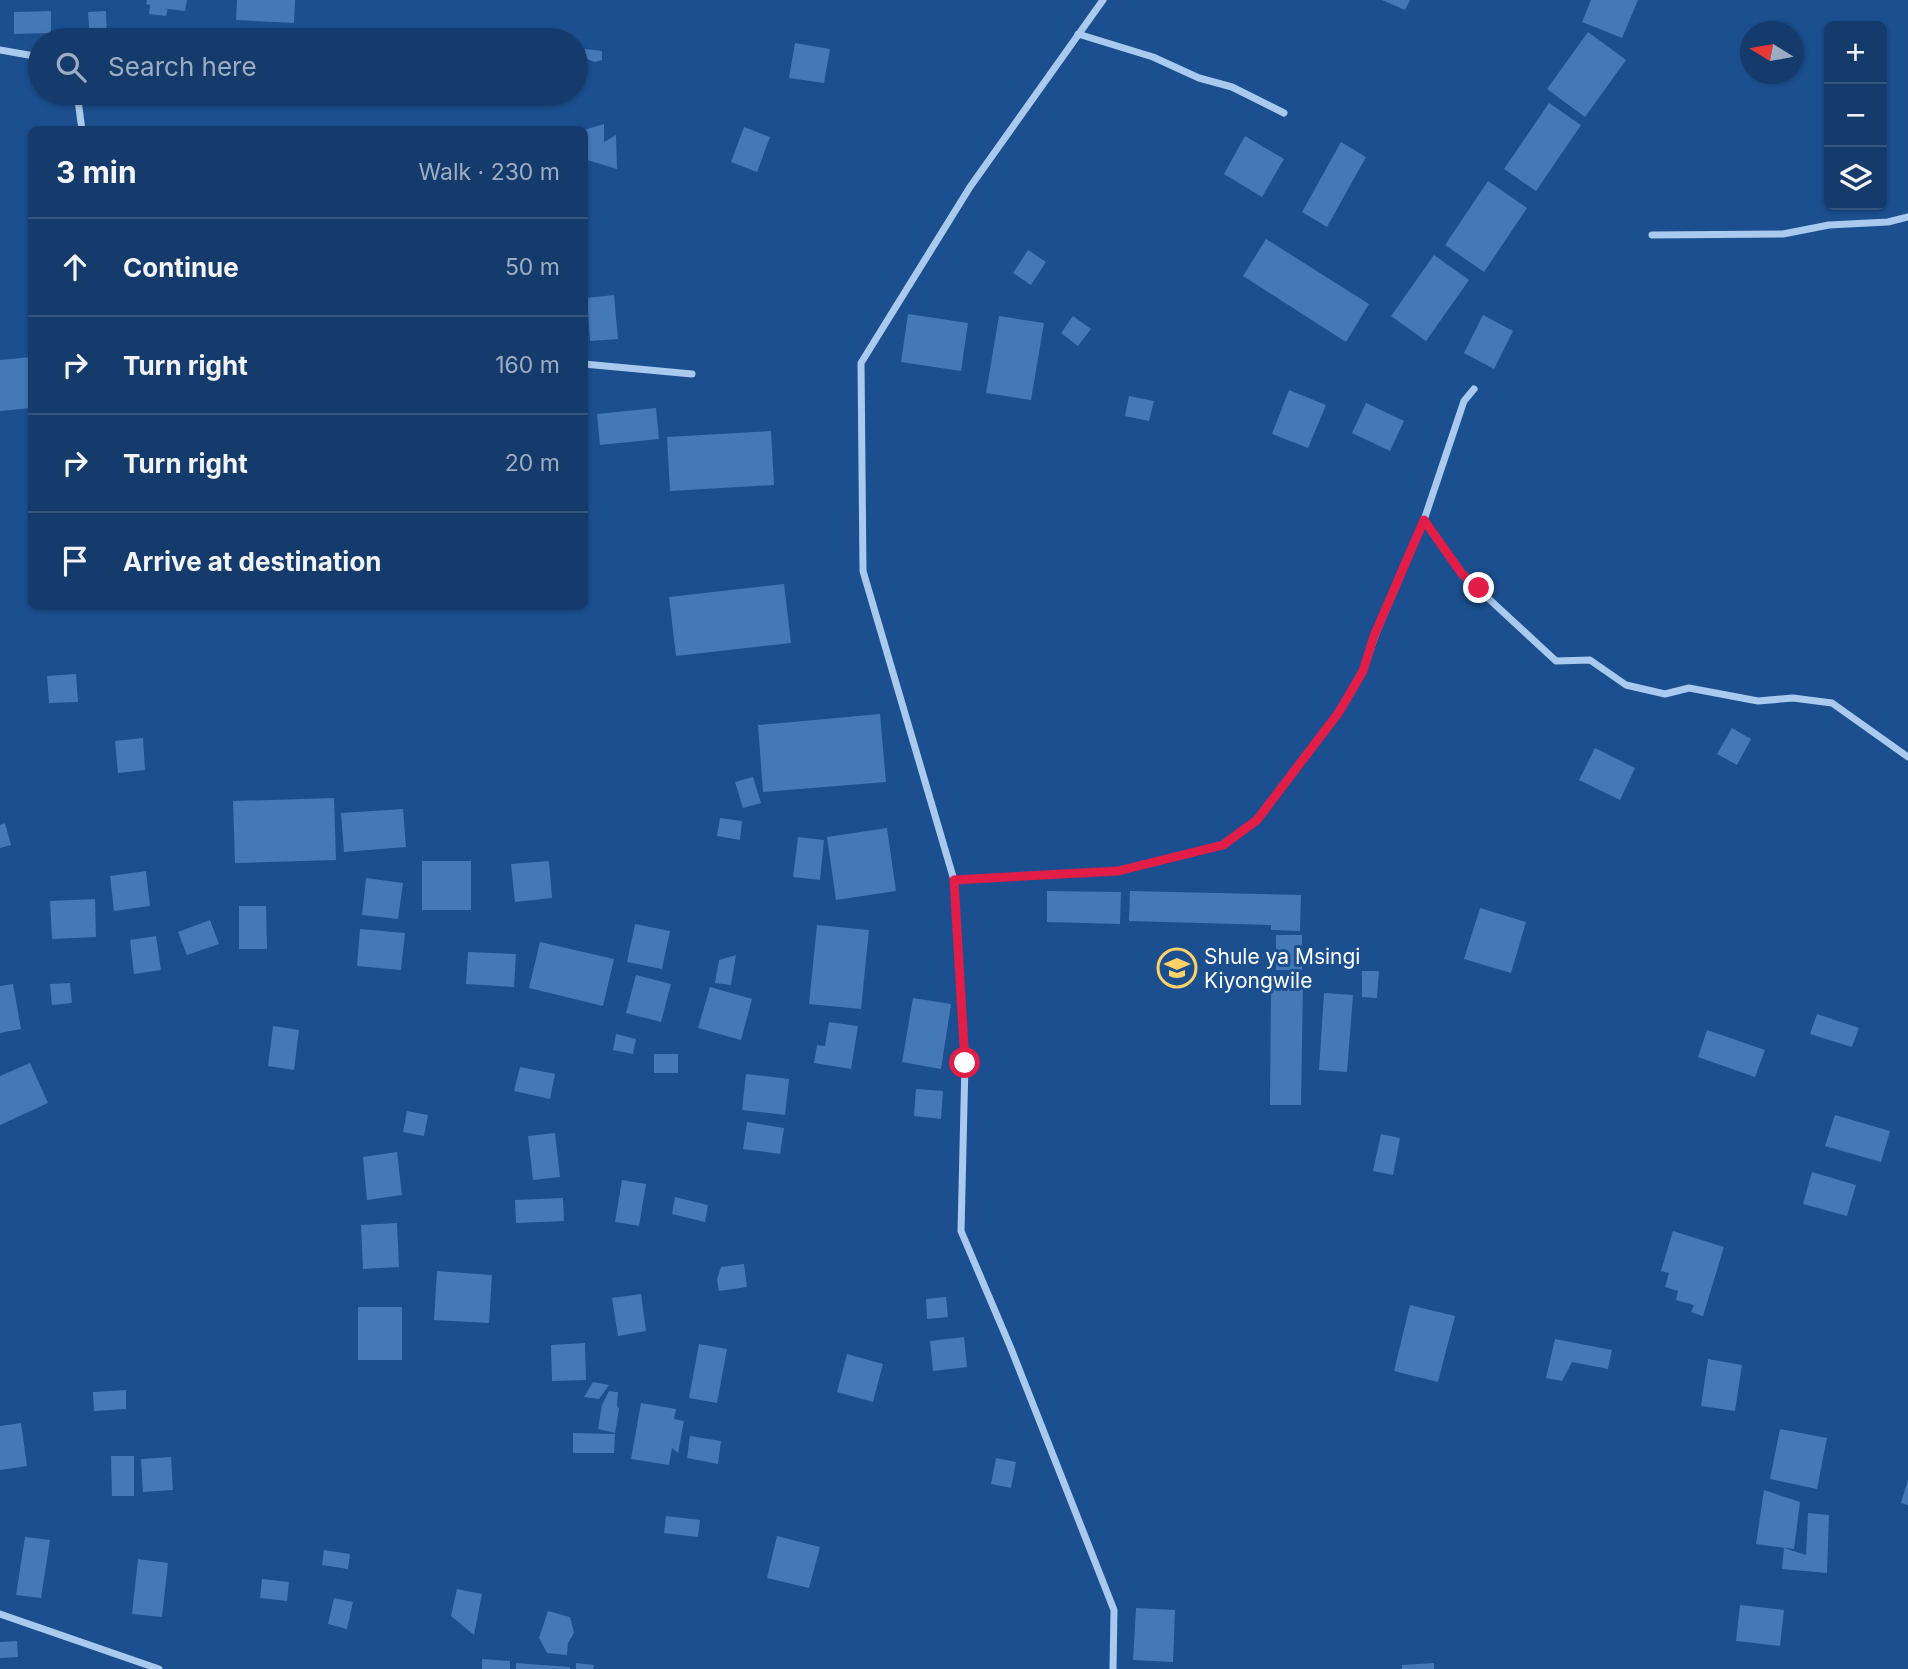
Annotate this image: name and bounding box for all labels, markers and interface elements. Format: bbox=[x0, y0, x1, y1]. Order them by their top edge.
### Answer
north arrow bbox=[1740, 21, 1803, 84]
map controls bbox=[1824, 21, 1887, 210]
button: + bbox=[1824, 21, 1887, 84]
search box bbox=[28, 28, 588, 105]
icon: search bbox=[52, 48, 90, 86]
text: Search here bbox=[108, 51, 257, 82]
button: − bbox=[1824, 84, 1887, 147]
button: layers bbox=[1824, 147, 1887, 210]
text: 3 min bbox=[56, 154, 137, 190]
text: Walk · 230 m bbox=[418, 158, 560, 186]
icon: ahead bbox=[56, 248, 94, 286]
text: Continue bbox=[123, 252, 239, 283]
text: 50 m bbox=[505, 253, 560, 281]
icon: right bbox=[56, 346, 94, 384]
text: Turn right bbox=[123, 350, 248, 381]
text: 160 m bbox=[495, 351, 560, 379]
icon: right bbox=[56, 444, 94, 482]
text: Turn right bbox=[123, 448, 248, 479]
text: 20 m bbox=[505, 449, 560, 477]
icon: arrive bbox=[56, 542, 94, 580]
text: Arrive at destination bbox=[123, 546, 382, 577]
route end bbox=[1463, 572, 1494, 603]
place label: Shule ya Msingi Kiyongwile bbox=[1204, 944, 1360, 993]
school or university icon: Shule ya Msingi Kiyongwile bbox=[1156, 947, 1198, 989]
route start bbox=[949, 1047, 980, 1078]

